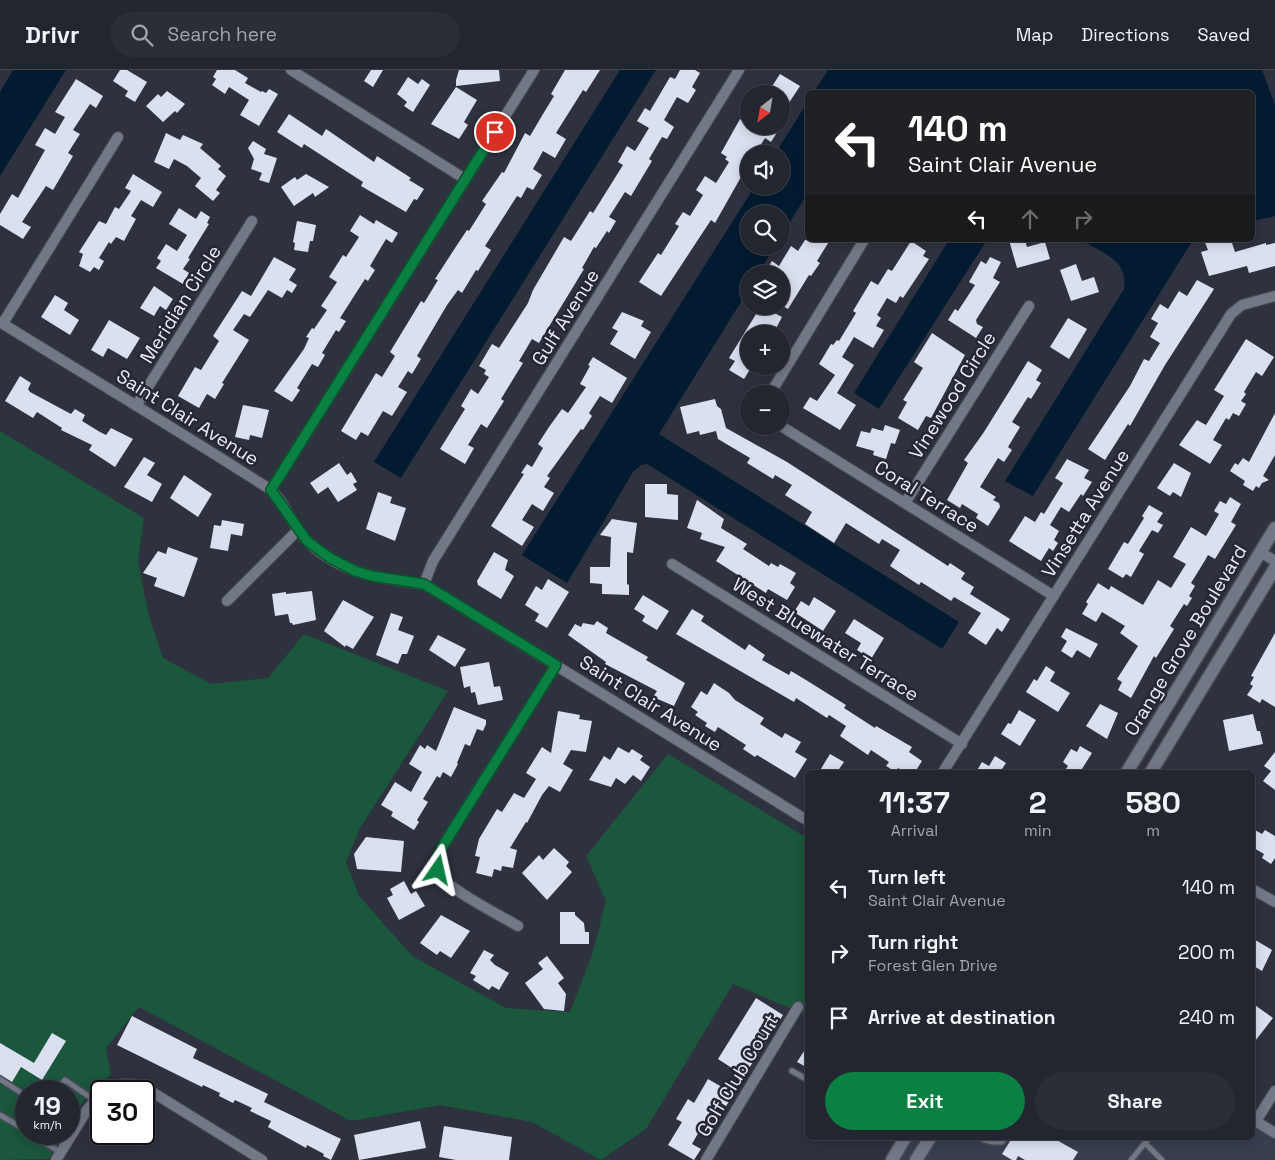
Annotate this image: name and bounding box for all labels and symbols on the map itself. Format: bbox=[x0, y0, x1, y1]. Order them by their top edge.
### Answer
north arrow bbox=[740, 85, 790, 135]
pin bbox=[474, 111, 516, 153]
street label: Meridian Circle bbox=[134, 240, 227, 368]
street label: Gulf Avenue bbox=[526, 264, 605, 370]
street label: Vinewood Circle bbox=[903, 327, 1002, 464]
street label: Saint Clair Avenue bbox=[112, 363, 264, 471]
street label: Vinsetta Avenue bbox=[1036, 444, 1135, 582]
street label: Coral Terrace bbox=[870, 454, 984, 538]
street label: Orange Grove Boulevard bbox=[1118, 540, 1252, 740]
street label: West Bluewater Terrace bbox=[728, 572, 924, 707]
street label: Saint Clair Avenue bbox=[575, 649, 727, 757]
position arrow bbox=[411, 843, 463, 895]
street label: Golf Club Court bbox=[691, 1009, 784, 1141]
speed limit sign: 30 bbox=[90, 1080, 155, 1145]

